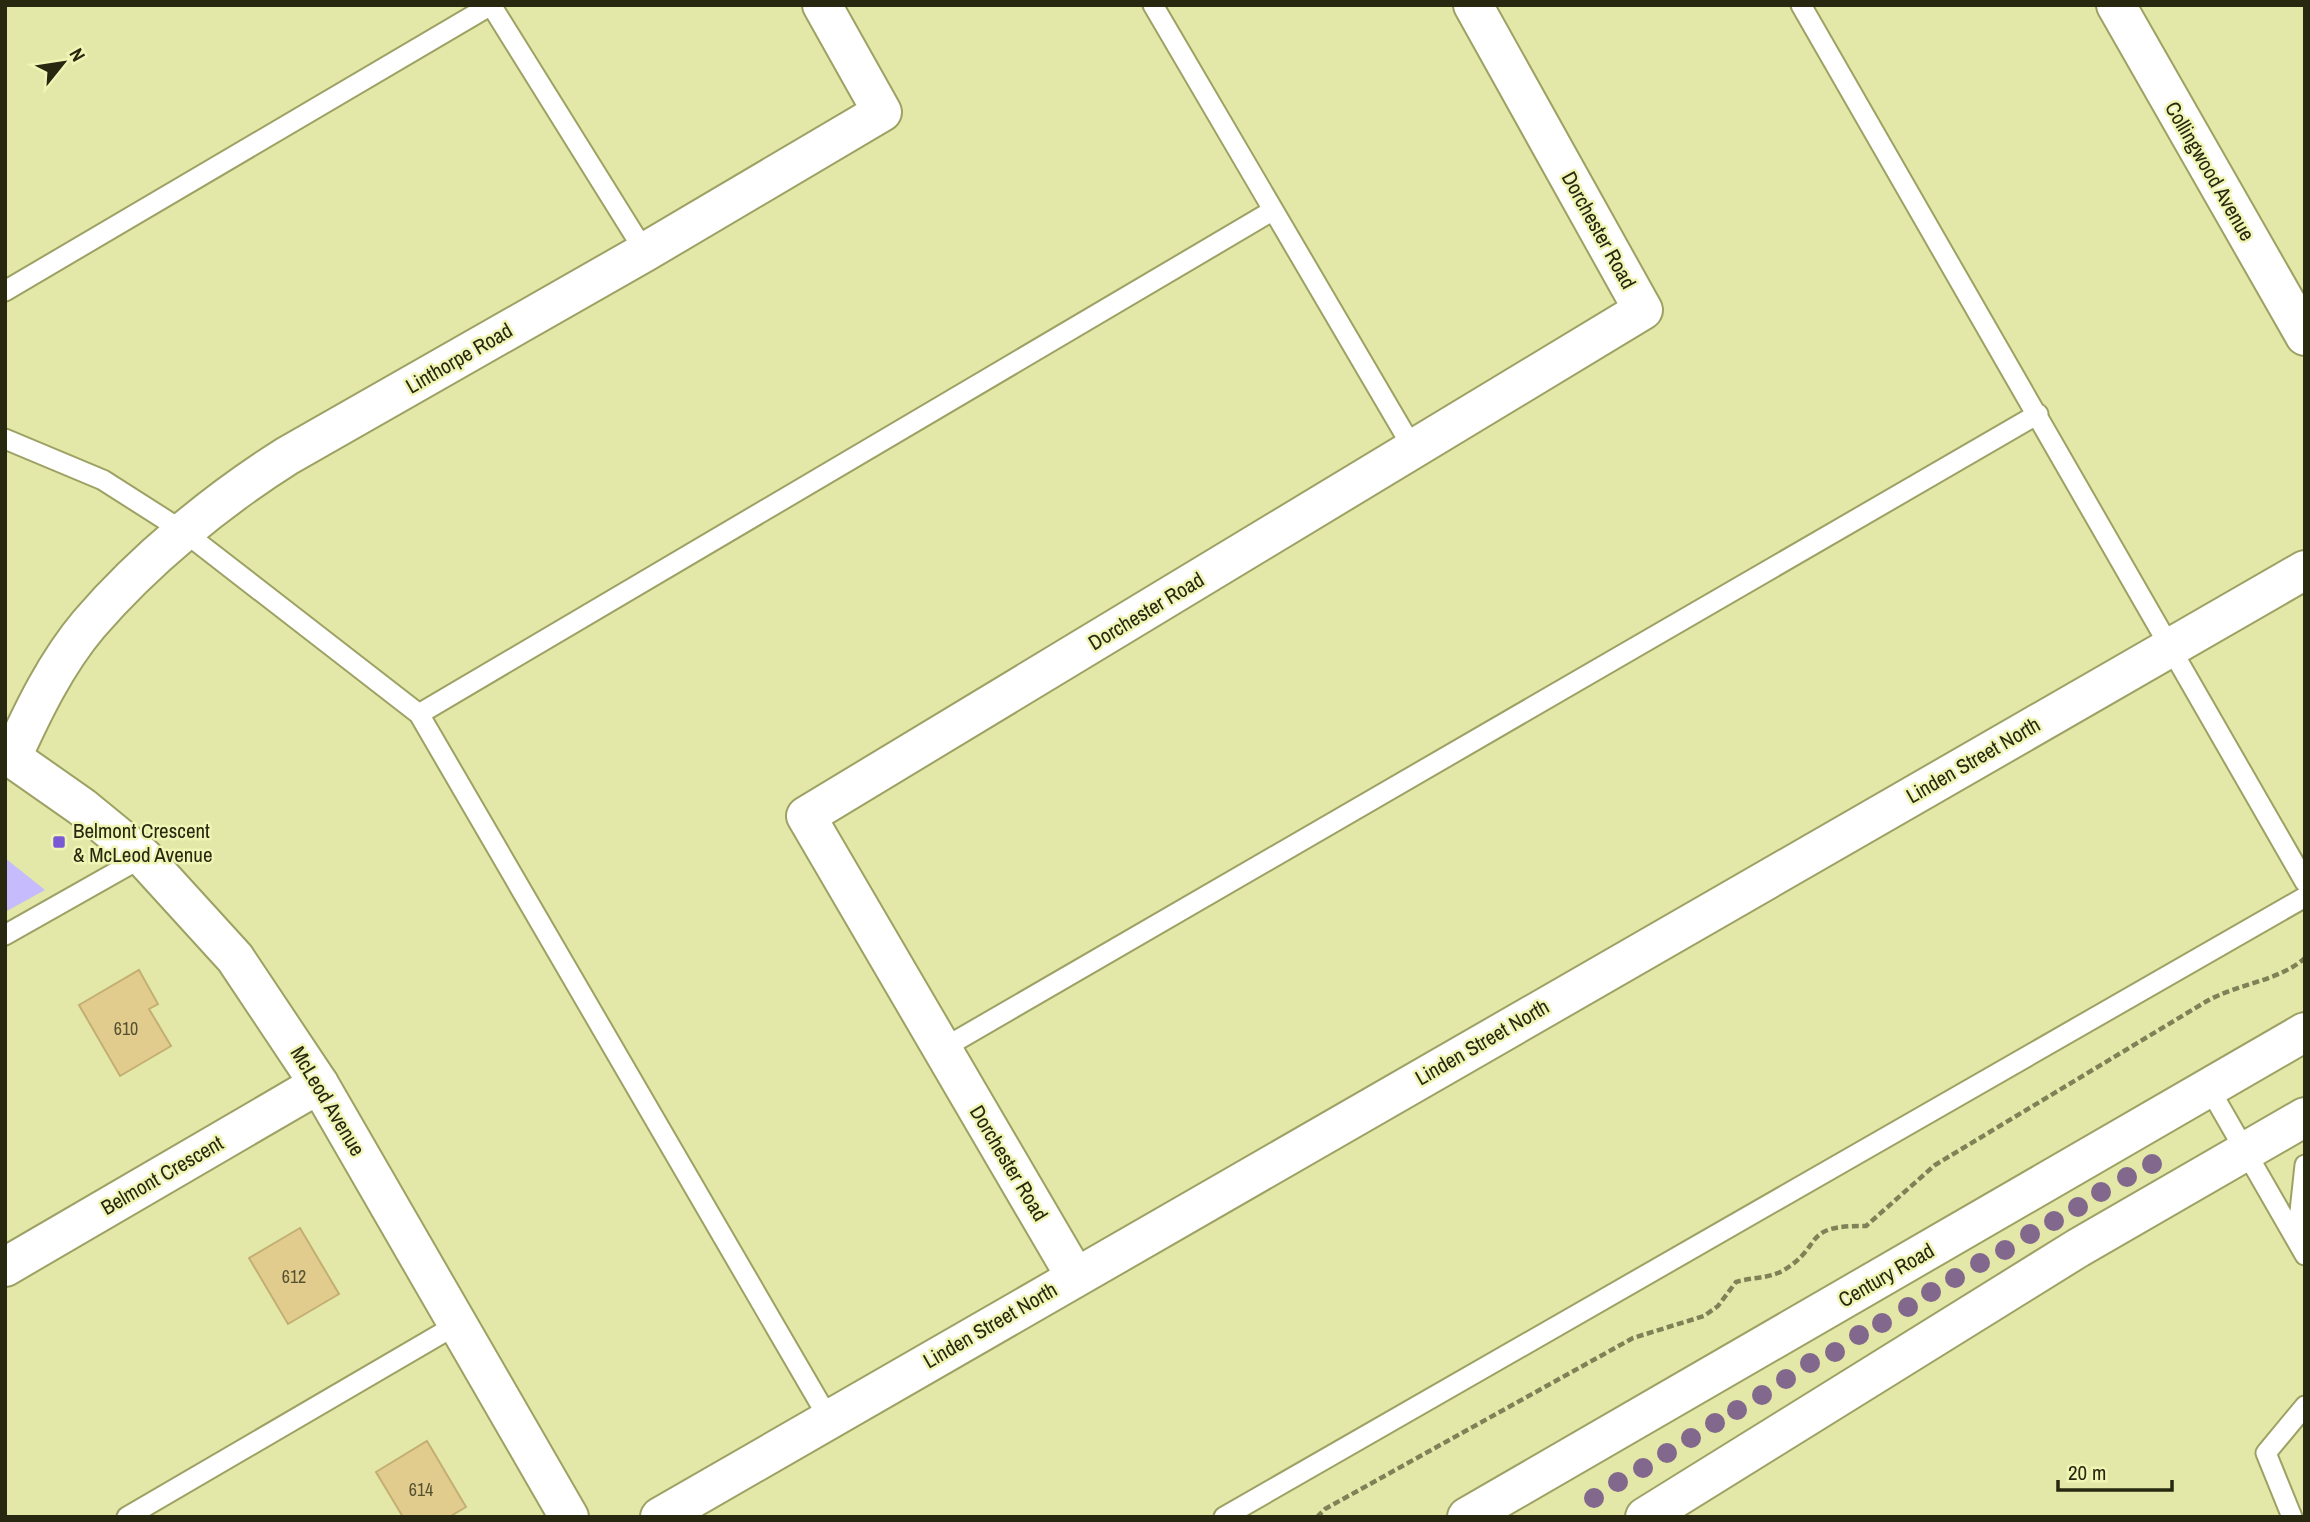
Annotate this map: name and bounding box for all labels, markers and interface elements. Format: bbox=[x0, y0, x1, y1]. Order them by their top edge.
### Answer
north arrow bbox=[28, 28, 98, 98]
text: N bbox=[64, 43, 92, 66]
street label: Collingwood Avenue bbox=[2158, 96, 2262, 246]
street label: Dorchester Road bbox=[1555, 166, 1643, 294]
street label: Linthorpe Road bbox=[400, 316, 518, 400]
street label: Dorchester Road bbox=[1083, 565, 1209, 657]
street label: Linden Street North bbox=[1901, 710, 2045, 810]
place label: Belmont Crescent & McLeod Avenue bbox=[73, 816, 212, 869]
marker: Belmont Crescent & McLeod Avenue bbox=[51, 834, 67, 850]
street label: Linden Street North bbox=[1410, 992, 1554, 1092]
house number: 610 bbox=[114, 1016, 138, 1041]
street label: McLeod Avenue bbox=[284, 1041, 372, 1161]
street label: Dorchester Road bbox=[963, 1100, 1055, 1226]
street label: Belmont Crescent bbox=[95, 1128, 229, 1222]
street label: Century Road bbox=[1833, 1236, 1939, 1314]
house number: 612 bbox=[282, 1264, 306, 1289]
street label: Linden Street North bbox=[918, 1275, 1062, 1375]
scale bar bbox=[2058, 1448, 2172, 1492]
text: 20 m bbox=[2068, 1458, 2106, 1487]
house number: 614 bbox=[409, 1477, 433, 1502]

